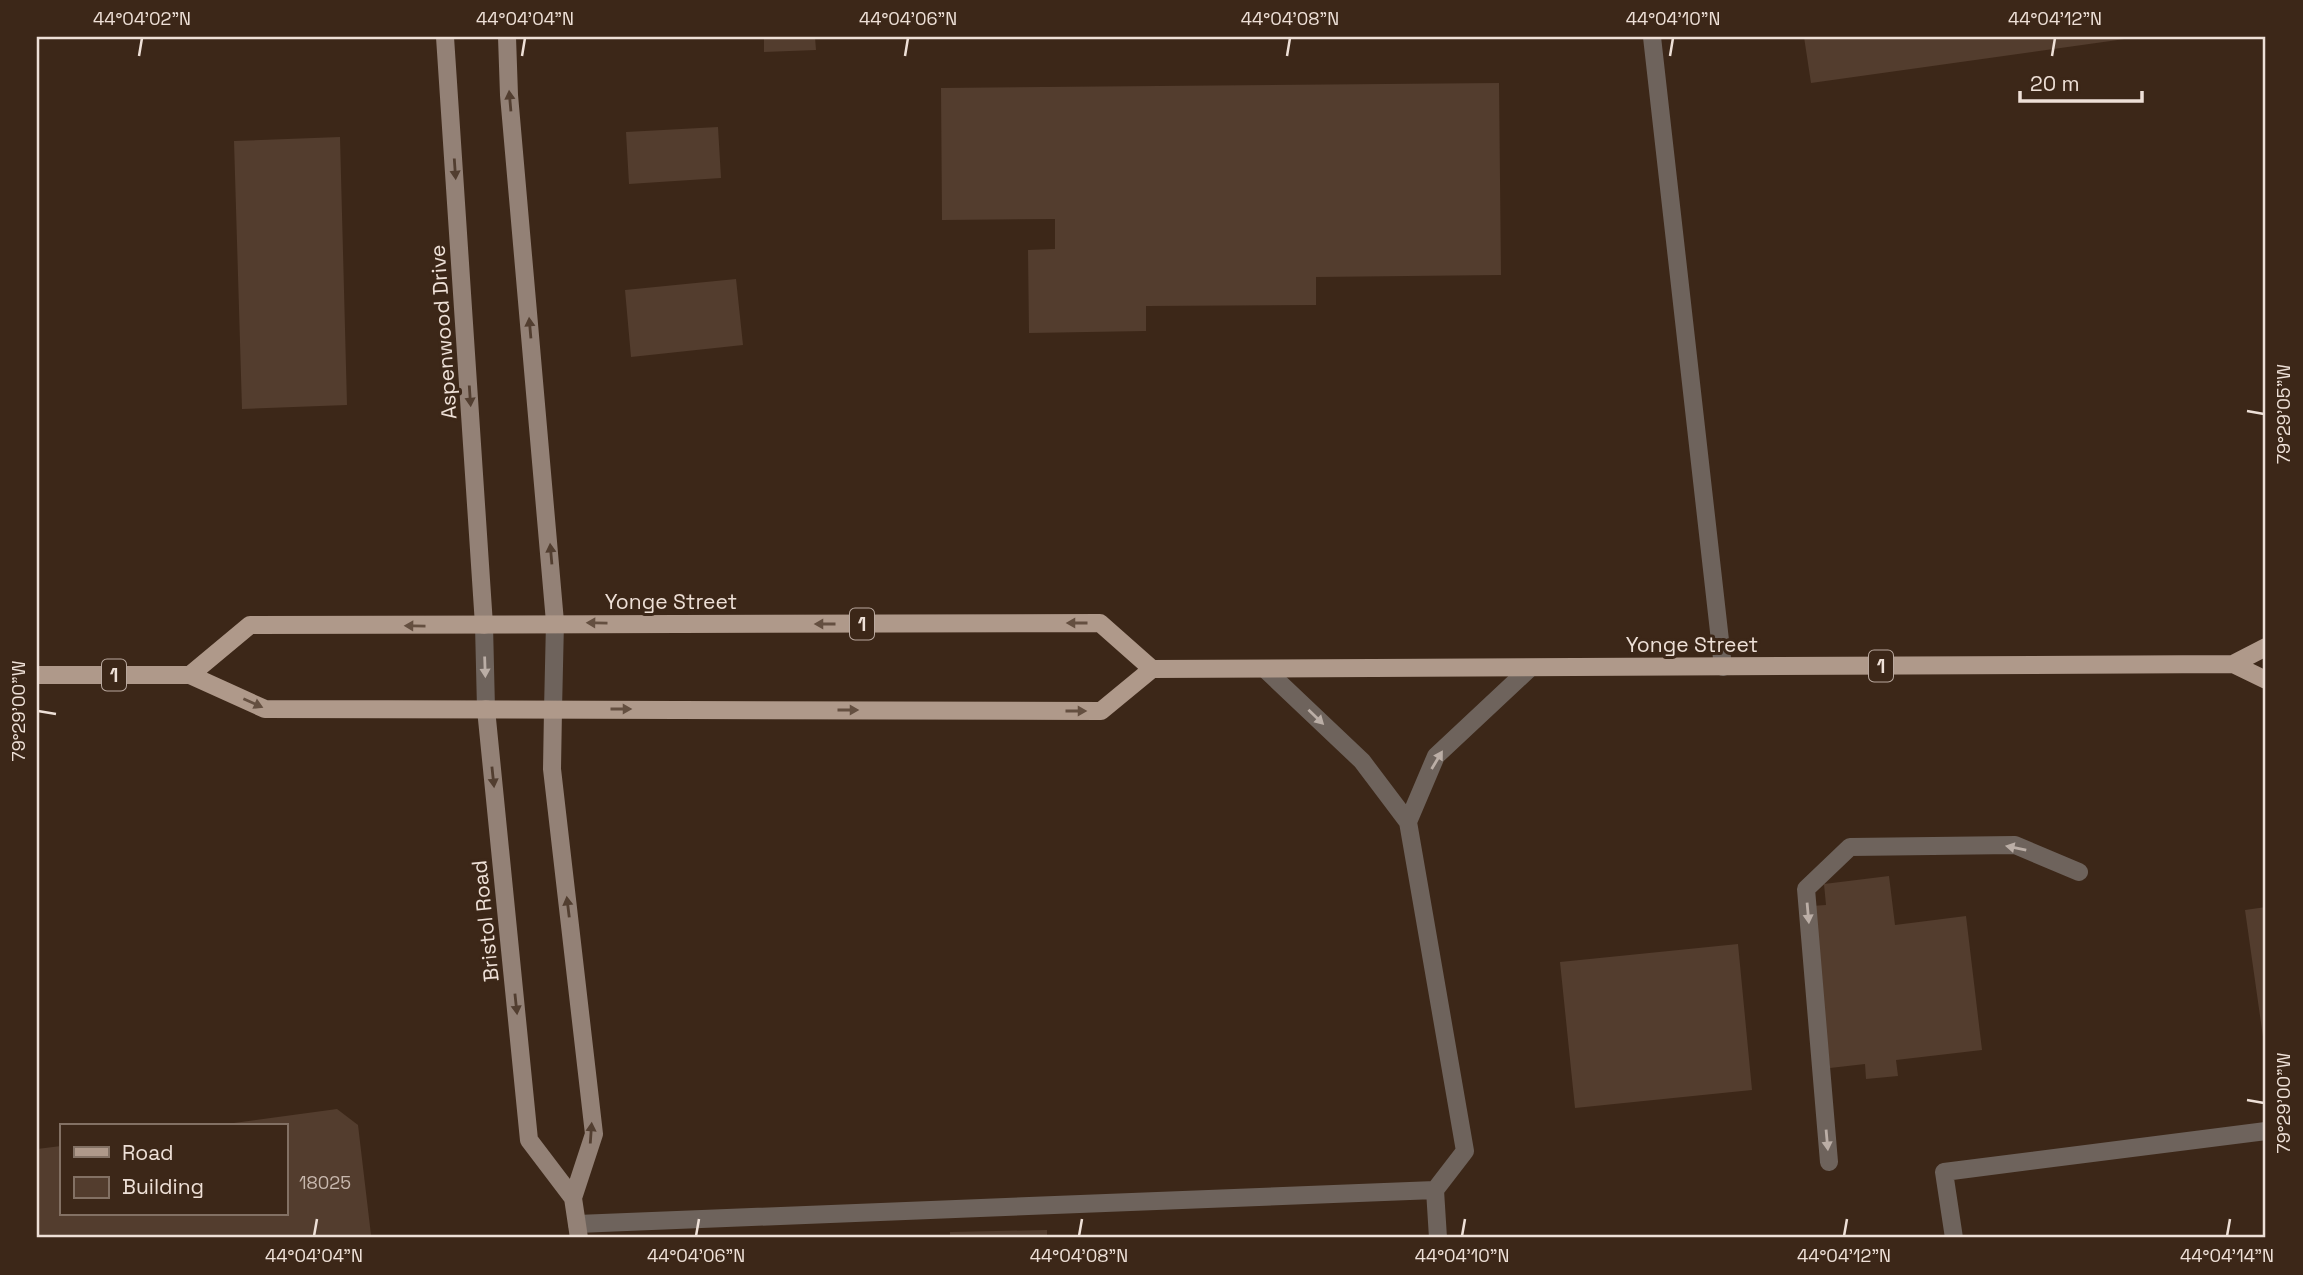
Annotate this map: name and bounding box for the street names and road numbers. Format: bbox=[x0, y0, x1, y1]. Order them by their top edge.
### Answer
street label: Aspenwood Drive bbox=[423, 244, 463, 420]
street label: Yonge Street bbox=[605, 588, 737, 615]
road number: 1 bbox=[850, 608, 874, 639]
street label: Yonge Street bbox=[1626, 631, 1758, 658]
road number: 1 bbox=[1869, 650, 1893, 681]
road number: 1 bbox=[102, 660, 126, 690]
street label: Bristol Road bbox=[465, 859, 505, 983]

